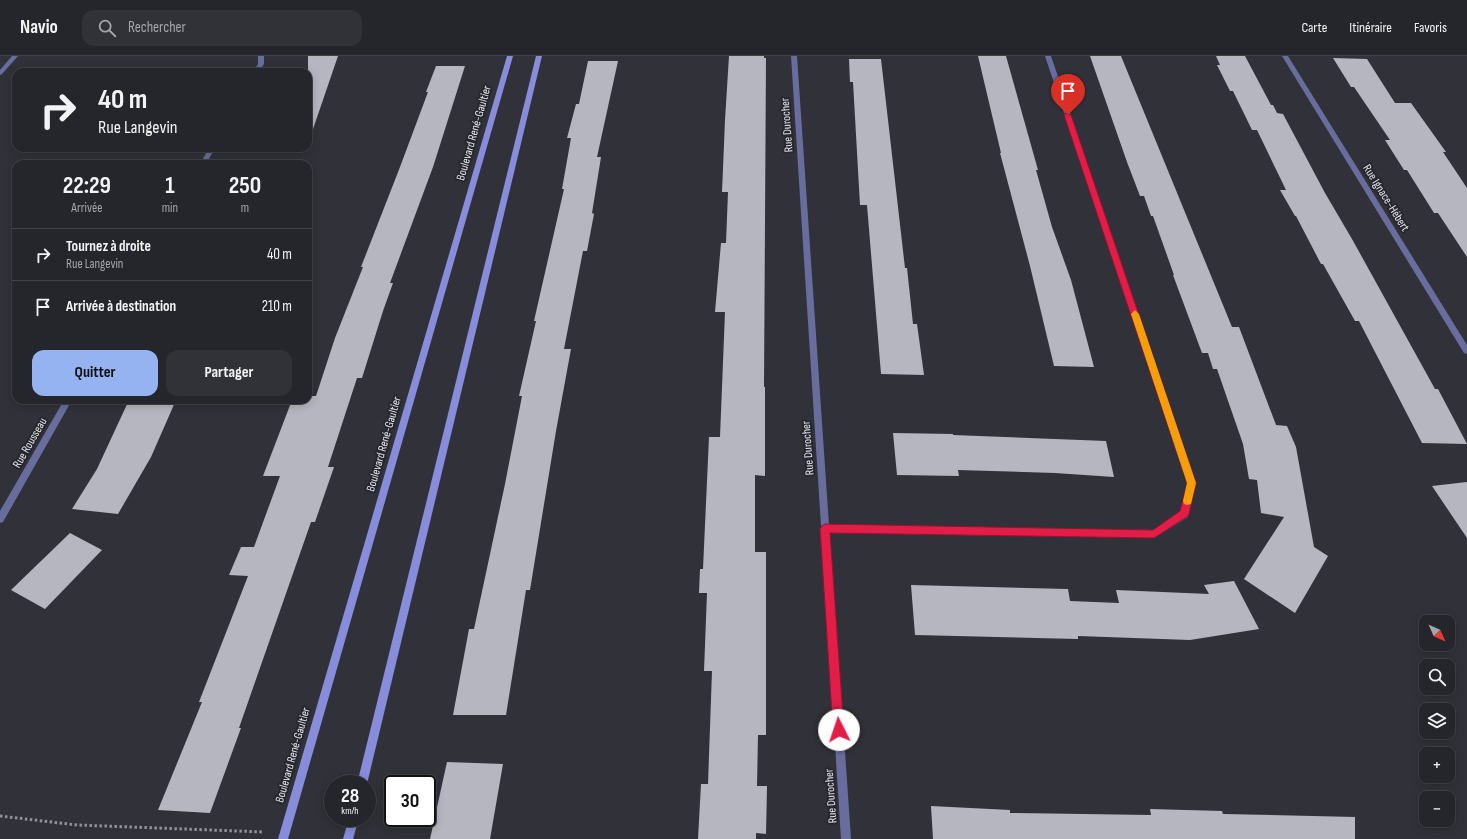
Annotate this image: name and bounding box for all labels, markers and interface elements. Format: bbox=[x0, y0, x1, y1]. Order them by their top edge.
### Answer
search box bbox=[82, 10, 362, 46]
text: Navio bbox=[20, 16, 58, 39]
icon: search bbox=[96, 17, 118, 39]
text: Rechercher bbox=[128, 18, 186, 37]
text: Carte bbox=[1301, 19, 1327, 36]
text: Itinéraire bbox=[1349, 19, 1392, 36]
text: Favoris bbox=[1414, 19, 1447, 36]
pin bbox=[1051, 74, 1085, 115]
icon: arrive bbox=[1057, 80, 1079, 102]
text: 40 m bbox=[98, 83, 147, 116]
street label: Boulevard René-Gaultier bbox=[453, 83, 495, 182]
icon: right bbox=[32, 84, 84, 136]
street label: Rue Durocher bbox=[778, 97, 796, 153]
text: Rue Langevin bbox=[98, 117, 177, 138]
street label: Rue Ignace-Hébert bbox=[1359, 162, 1413, 235]
text: 22:29 bbox=[63, 171, 111, 200]
text: 1 bbox=[165, 171, 175, 200]
text: 250 bbox=[229, 171, 261, 200]
text: Arrivée bbox=[71, 200, 102, 216]
text: min bbox=[162, 200, 178, 216]
text: m bbox=[241, 200, 249, 216]
text: Tournez à droite bbox=[66, 237, 151, 256]
icon: right bbox=[32, 244, 54, 266]
text: 40 m bbox=[267, 245, 292, 264]
text: Rue Langevin bbox=[66, 256, 123, 272]
icon: arrive bbox=[32, 296, 54, 318]
text: Arrivée à destination bbox=[66, 297, 176, 316]
text: 210 m bbox=[262, 297, 292, 316]
button: Quitter bbox=[32, 350, 158, 396]
button: Partager bbox=[166, 350, 292, 396]
street label: Boulevard René-Gaultier bbox=[363, 394, 405, 493]
street label: Rue Rousseau bbox=[10, 415, 50, 471]
street label: Rue Durocher bbox=[799, 420, 817, 476]
north arrow bbox=[1419, 615, 1455, 651]
map controls bbox=[1419, 615, 1455, 827]
button: search bbox=[1419, 659, 1455, 695]
button: layers bbox=[1419, 703, 1455, 739]
street label: Boulevard René-Gaultier bbox=[272, 705, 314, 804]
position arrow bbox=[818, 709, 860, 751]
button: + bbox=[1419, 747, 1455, 783]
street label: Rue Durocher bbox=[822, 768, 840, 824]
speed limit sign: 30 bbox=[384, 775, 436, 827]
text: 28 bbox=[341, 784, 359, 808]
button: − bbox=[1419, 791, 1455, 827]
text: km/h bbox=[341, 805, 359, 817]

